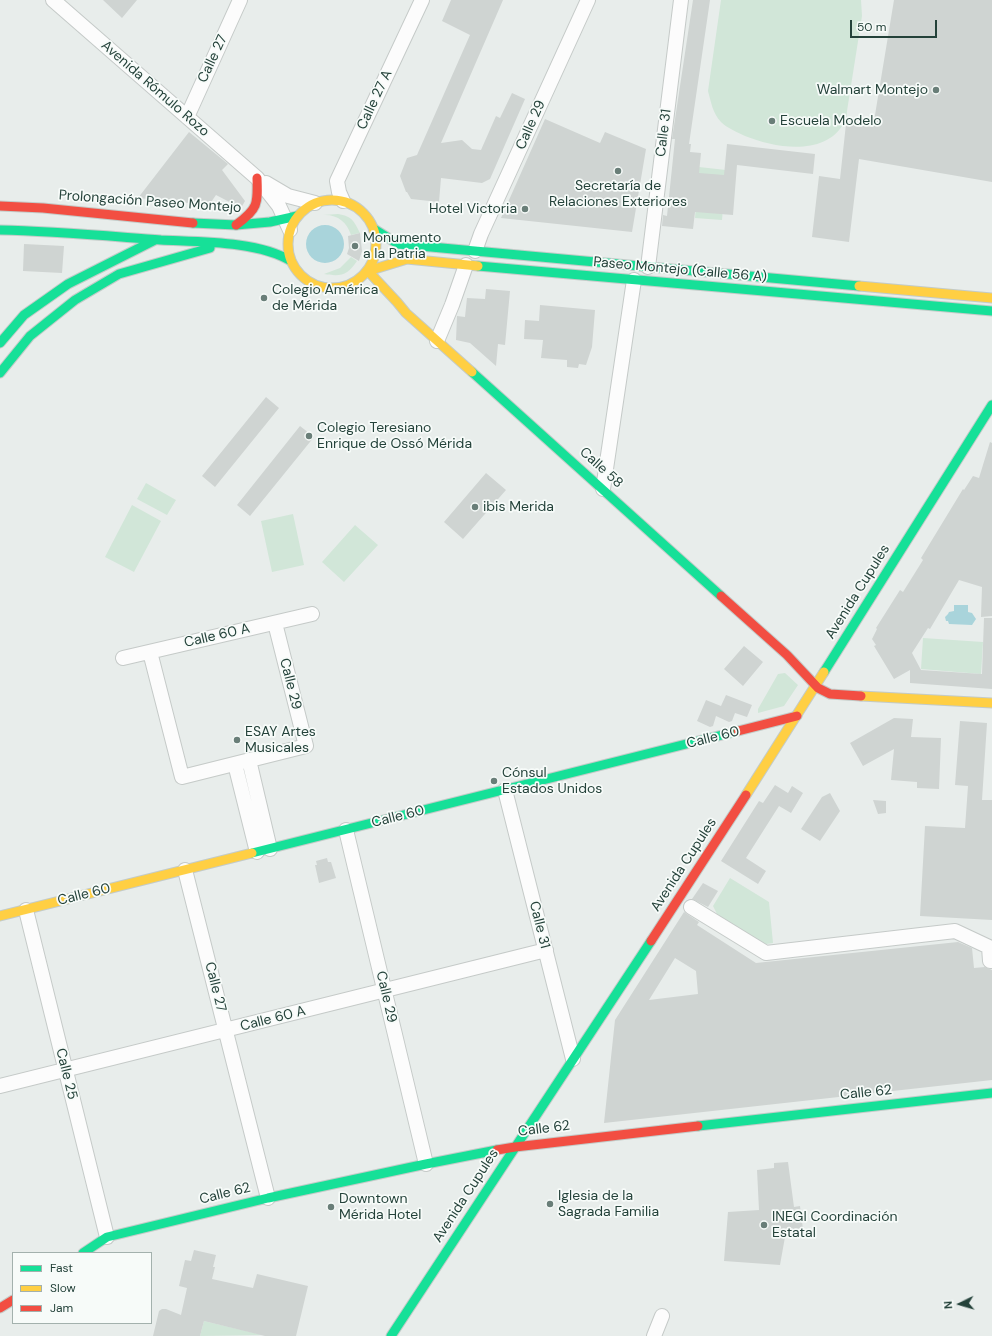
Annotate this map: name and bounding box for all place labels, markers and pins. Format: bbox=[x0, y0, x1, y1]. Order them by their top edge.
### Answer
place label: Walmart Montejo bbox=[817, 82, 928, 98]
marker: Walmart Montejo bbox=[931, 85, 941, 95]
place label: Escuela Modelo bbox=[780, 113, 882, 129]
marker: Escuela Modelo bbox=[767, 116, 777, 126]
marker: Secretaría de Relaciones Exteriores bbox=[613, 166, 623, 176]
place label: Secretaría de Relaciones Exteriores bbox=[549, 178, 687, 210]
place label: Hotel Victoria bbox=[429, 201, 517, 217]
marker: Hotel Victoria bbox=[520, 204, 530, 214]
place label: Monumento a la Patria bbox=[363, 230, 441, 262]
marker: Monumento a la Patria bbox=[350, 241, 360, 251]
place label: Colegio América de Mérida bbox=[272, 282, 378, 314]
marker: Colegio América de Mérida bbox=[259, 293, 269, 303]
place label: Colegio Teresiano Enrique de Ossó Mérida bbox=[317, 420, 472, 452]
marker: Colegio Teresiano Enrique de Ossó Mérida bbox=[304, 431, 314, 441]
place label: ibis Merida bbox=[483, 499, 554, 515]
marker: ibis Merida bbox=[470, 502, 480, 512]
place label: ESAY Artes Musicales bbox=[245, 724, 316, 756]
marker: ESAY Artes Musicales bbox=[232, 735, 242, 745]
place label: Cónsul Estados Unidos bbox=[502, 765, 602, 798]
marker: Cónsul Estados Unidos bbox=[489, 776, 499, 786]
place label: Iglesia de la Sagrada Familia bbox=[558, 1188, 659, 1220]
place label: Downtown Mérida Hotel bbox=[339, 1191, 421, 1224]
marker: Iglesia de la Sagrada Familia bbox=[545, 1199, 555, 1209]
marker: Downtown Mérida Hotel bbox=[326, 1202, 336, 1212]
place label: INEGI Coordinación Estatal bbox=[772, 1209, 898, 1242]
marker: INEGI Coordinación Estatal bbox=[759, 1220, 769, 1230]

